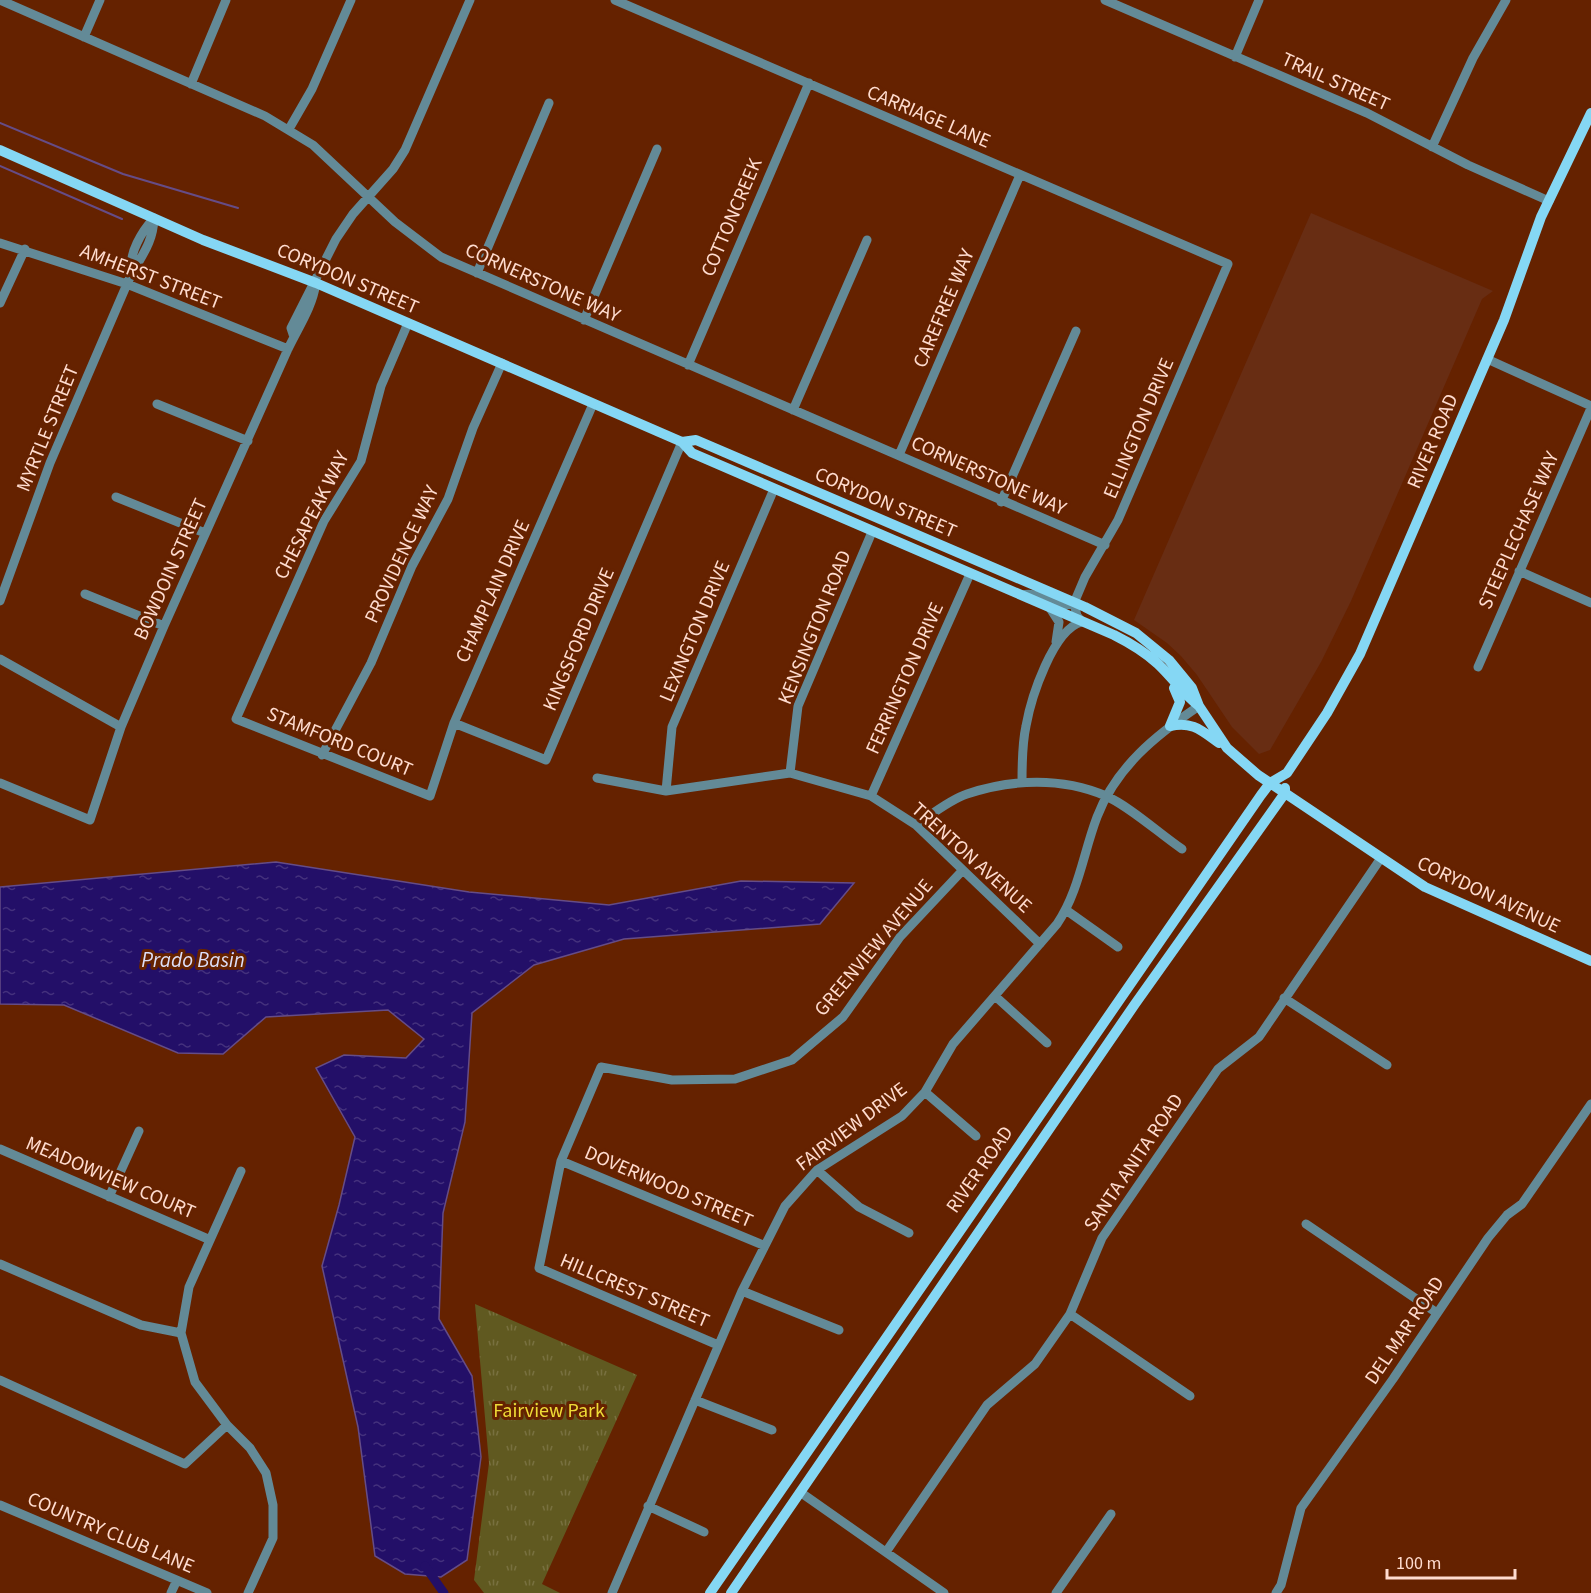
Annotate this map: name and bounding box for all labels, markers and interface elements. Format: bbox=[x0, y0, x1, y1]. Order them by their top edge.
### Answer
street label: TRAIL STREET bbox=[1277, 46, 1395, 118]
street label: CARRIAGE LANE bbox=[862, 78, 995, 156]
street label: COTTONCREEK bbox=[694, 153, 770, 281]
street label: CORYDON STREET bbox=[272, 236, 423, 322]
street label: CORNERSTONE WAY bbox=[461, 236, 625, 330]
street label: AMHERST STREET bbox=[76, 237, 226, 317]
street label: CAREFREE WAY bbox=[906, 244, 982, 372]
street label: ELLINGTON DRIVE bbox=[1097, 354, 1181, 503]
street label: MYRTLE STREET bbox=[10, 361, 86, 496]
street label: RIVER ROAD bbox=[1400, 390, 1465, 493]
street label: CORNERSTONE WAY bbox=[907, 429, 1071, 523]
street label: CHESAPEAK WAY bbox=[267, 446, 357, 584]
street label: STEEPLECHASE WAY bbox=[1472, 447, 1566, 614]
street label: CORYDON STREET bbox=[810, 460, 961, 546]
street label: PROVIDENCE WAY bbox=[358, 481, 446, 628]
street label: BOWDOIN STREET bbox=[127, 494, 215, 645]
street label: CHAMPLAIN DRIVE bbox=[449, 515, 537, 667]
street label: KENSINGTON ROAD bbox=[771, 546, 859, 709]
street label: LEXINGTON DRIVE bbox=[653, 556, 737, 706]
street label: KINGSFORD DRIVE bbox=[536, 563, 622, 715]
street label: FERRINGTON DRIVE bbox=[859, 598, 951, 759]
street label: STAMFORD COURT bbox=[262, 700, 417, 784]
street label: TRENTON AVENUE bbox=[905, 796, 1038, 920]
street label: CORYDON AVENUE bbox=[1412, 849, 1565, 940]
street label: GREENVIEW AVENUE bbox=[808, 873, 940, 1022]
water label: Prado Basin bbox=[141, 945, 245, 975]
street label: FAIRVIEW DRIVE bbox=[790, 1076, 913, 1178]
street label: SANTA ANITA ROAD bbox=[1077, 1088, 1190, 1237]
street label: RIVER ROAD bbox=[940, 1120, 1020, 1219]
street label: MEADOWVIEW COURT bbox=[21, 1130, 200, 1226]
street label: DOVERWOOD STREET bbox=[580, 1139, 757, 1235]
street label: HILLCREST STREET bbox=[556, 1247, 714, 1335]
street label: DEL MAR ROAD bbox=[1358, 1271, 1451, 1390]
park label: Fairview Park bbox=[493, 1397, 605, 1425]
street label: COUNTRY CLUB LANE bbox=[23, 1485, 198, 1581]
scale bar bbox=[1387, 1542, 1514, 1580]
text: 100 m bbox=[1396, 1551, 1441, 1576]

